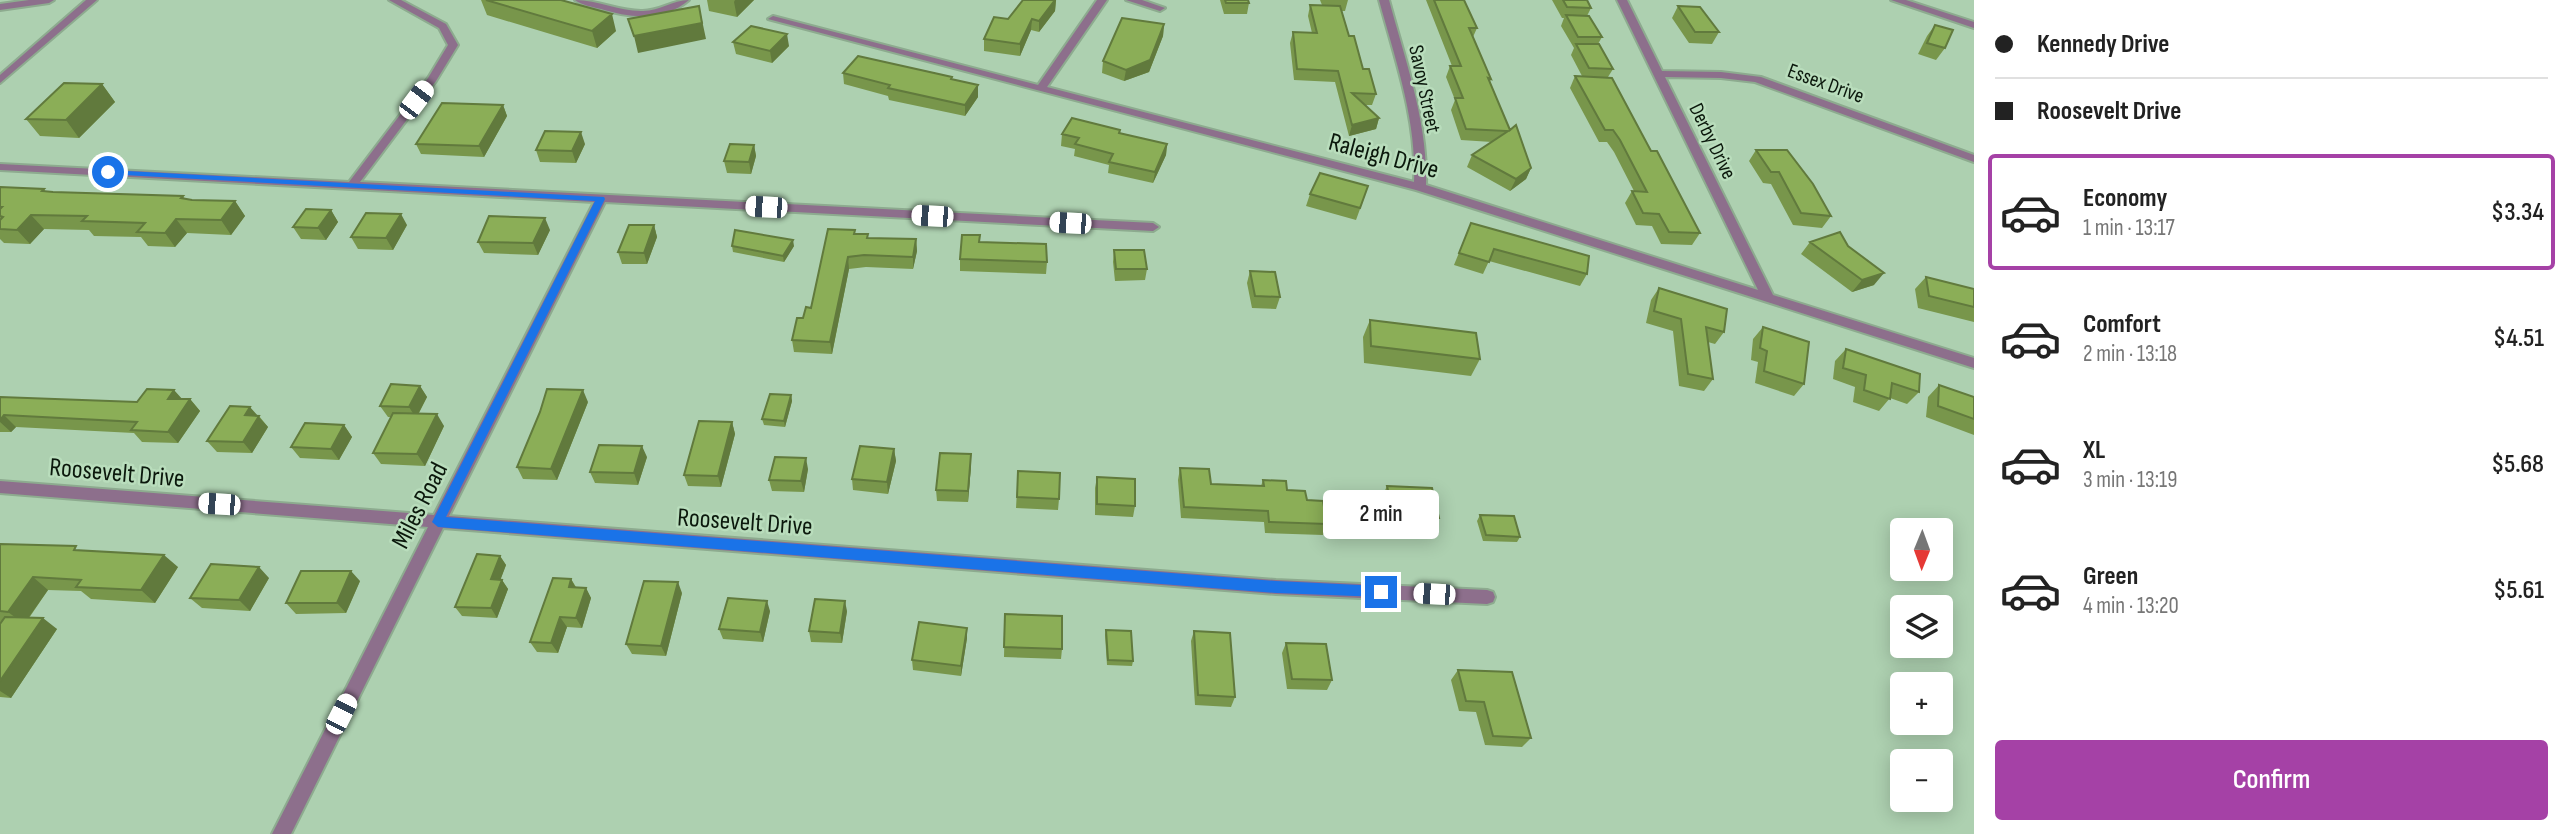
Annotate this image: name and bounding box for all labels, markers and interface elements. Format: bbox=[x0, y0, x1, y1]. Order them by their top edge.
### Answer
text: Kennedy Drive bbox=[2037, 29, 2169, 60]
street label: Savoy Street bbox=[1403, 43, 1446, 135]
street label: Essex Drive bbox=[1784, 58, 1868, 109]
car bbox=[395, 77, 438, 123]
text: Roosevelt Drive bbox=[2037, 96, 2181, 127]
street label: Derby Drive bbox=[1683, 99, 1742, 183]
street label: Raleigh Drive bbox=[1325, 127, 1442, 186]
route start bbox=[92, 156, 124, 188]
icon: car bbox=[1999, 181, 2062, 244]
text: Economy bbox=[2083, 183, 2167, 214]
car bbox=[745, 195, 788, 219]
text: $3.34 bbox=[2491, 197, 2544, 228]
car bbox=[911, 204, 954, 228]
car bbox=[1049, 211, 1092, 235]
text: 1 min · 13:17 bbox=[2083, 214, 2175, 242]
icon: car bbox=[1999, 307, 2062, 370]
text: Comfort bbox=[2083, 309, 2161, 340]
text: $4.51 bbox=[2493, 323, 2544, 354]
text: 2 min · 13:18 bbox=[2083, 340, 2177, 368]
icon: car bbox=[1999, 433, 2062, 496]
text: XL bbox=[2083, 435, 2105, 466]
text: $5.68 bbox=[2491, 449, 2544, 480]
street label: Roosevelt Drive bbox=[48, 452, 186, 495]
street label: Miles Road bbox=[386, 457, 455, 554]
text: 3 min · 13:19 bbox=[2083, 466, 2177, 494]
callout: 2 min bbox=[1323, 490, 1439, 540]
car bbox=[198, 492, 241, 516]
text: 2 min bbox=[1359, 500, 1403, 528]
street label: Roosevelt Drive bbox=[676, 502, 814, 543]
north arrow bbox=[1890, 518, 1953, 581]
map controls bbox=[1890, 518, 1953, 812]
icon: car bbox=[1999, 559, 2062, 622]
text: Green bbox=[2083, 561, 2138, 592]
text: $5.61 bbox=[2493, 575, 2544, 606]
route end bbox=[1365, 576, 1397, 608]
car bbox=[1413, 582, 1456, 606]
text: 4 min · 13:20 bbox=[2083, 592, 2179, 620]
button: layers bbox=[1890, 595, 1953, 658]
button: + bbox=[1890, 672, 1953, 735]
car bbox=[323, 691, 360, 737]
button: Confirm bbox=[1995, 740, 2548, 820]
button: − bbox=[1890, 749, 1953, 812]

